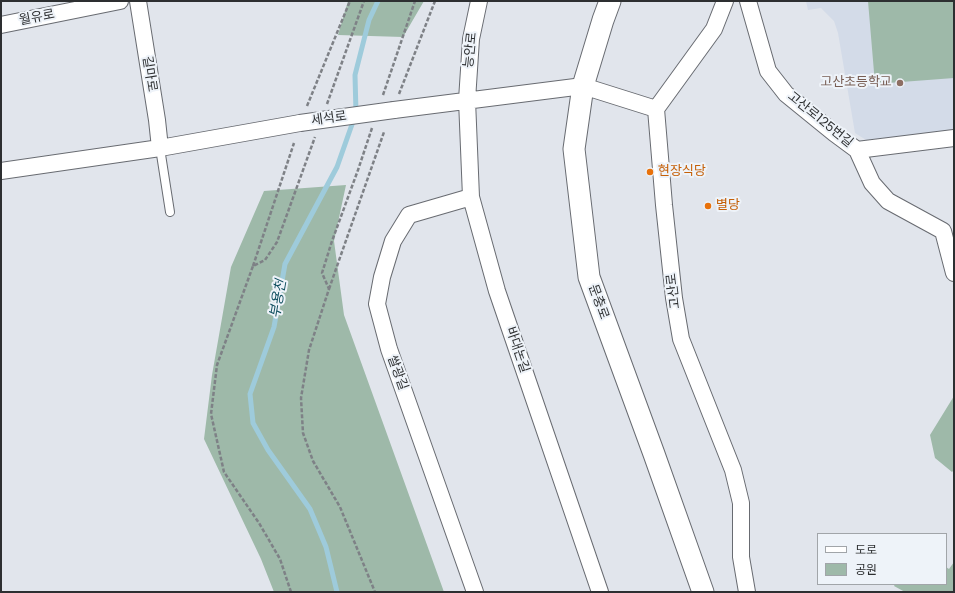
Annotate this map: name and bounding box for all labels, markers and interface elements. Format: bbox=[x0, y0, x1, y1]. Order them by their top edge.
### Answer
street label: 월유로 bbox=[18, 7, 56, 29]
street label: 능안로 bbox=[461, 31, 481, 69]
street label: 길마로 bbox=[138, 55, 160, 93]
place label: 고산초등학교 bbox=[820, 75, 892, 91]
marker: 고산초등학교 bbox=[895, 78, 905, 88]
street label: 고산로125번길 bbox=[784, 89, 856, 151]
street label: 세석로 bbox=[310, 109, 348, 129]
place label: 현장식당 bbox=[658, 164, 706, 180]
marker: 현장식당 bbox=[645, 167, 655, 177]
place label: 별당 bbox=[716, 198, 740, 214]
marker: 별당 bbox=[703, 201, 713, 211]
street label: 고산로 bbox=[664, 272, 684, 310]
water label: 부용천 bbox=[267, 279, 291, 319]
street label: 문충로 bbox=[585, 282, 611, 322]
street label: 바대논길 bbox=[502, 325, 532, 375]
street label: 쌀광길 bbox=[384, 353, 410, 393]
legend bbox=[817, 533, 947, 585]
text: 도로 bbox=[855, 541, 877, 558]
text: 공원 bbox=[855, 561, 877, 578]

